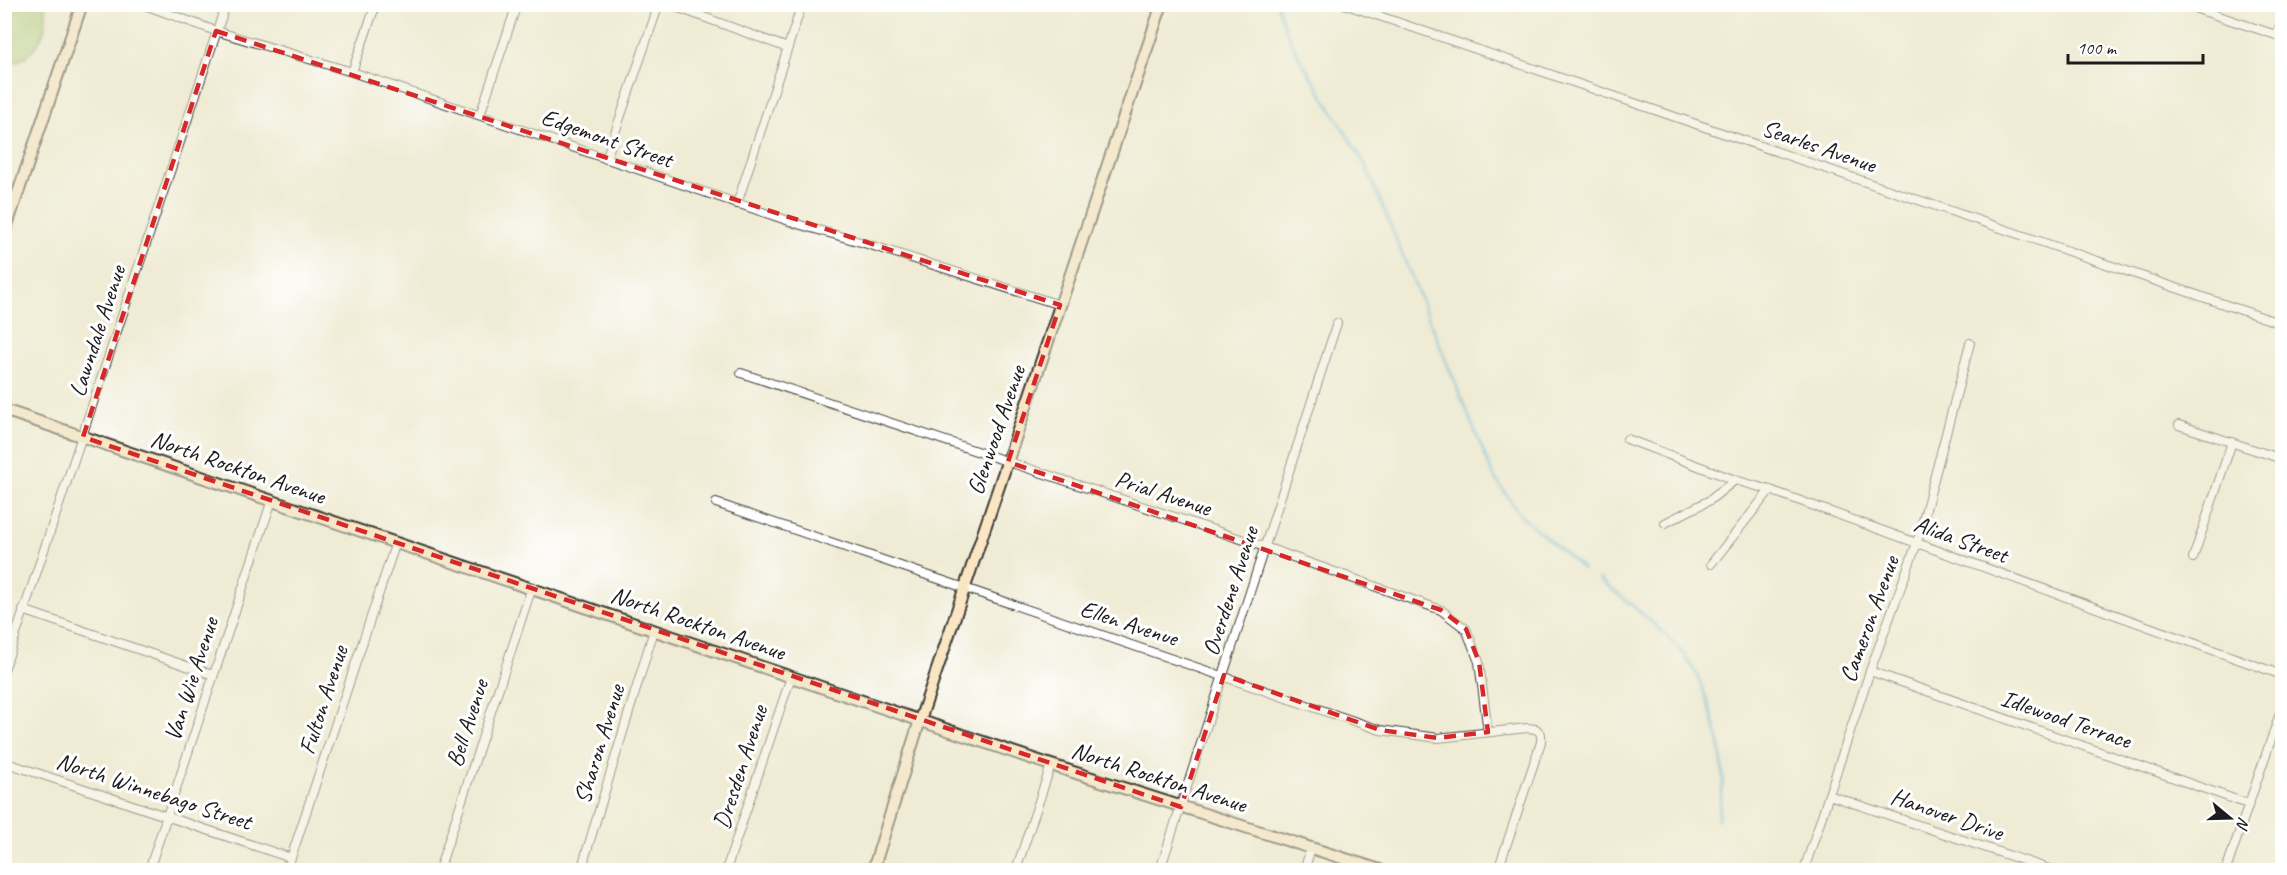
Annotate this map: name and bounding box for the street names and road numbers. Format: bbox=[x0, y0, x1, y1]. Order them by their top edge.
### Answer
street label: Edgemont Street bbox=[537, 102, 678, 175]
street label: Searles Avenue bbox=[1758, 113, 1882, 180]
street label: Lawndale Avenue bbox=[62, 260, 133, 400]
street label: Glenwood Avenue bbox=[960, 359, 1033, 498]
street label: North Rockton Avenue bbox=[147, 423, 331, 512]
street label: Prial Avenue bbox=[1111, 463, 1217, 523]
street label: Alida Street bbox=[1910, 508, 2014, 570]
street label: Overdene Avenue bbox=[1195, 521, 1266, 659]
street label: Cameron Avenue bbox=[1832, 550, 1906, 686]
street label: North Rockton Avenue bbox=[607, 579, 791, 668]
street label: Ellen Avenue bbox=[1077, 593, 1184, 653]
street label: Van Wie Avenue bbox=[157, 611, 226, 745]
street label: Fulton Avenue bbox=[291, 640, 355, 758]
street label: Bell Avenue bbox=[439, 674, 496, 770]
street label: Sharon Avenue bbox=[567, 679, 632, 807]
street label: Idlewood Terrace bbox=[1997, 683, 2137, 756]
street label: Dresden Avenue bbox=[706, 699, 775, 832]
street label: North Rockton Avenue bbox=[1068, 735, 1252, 820]
street label: North Winnebago Street bbox=[53, 745, 257, 837]
street label: Hanover Drive bbox=[1887, 781, 2009, 848]

